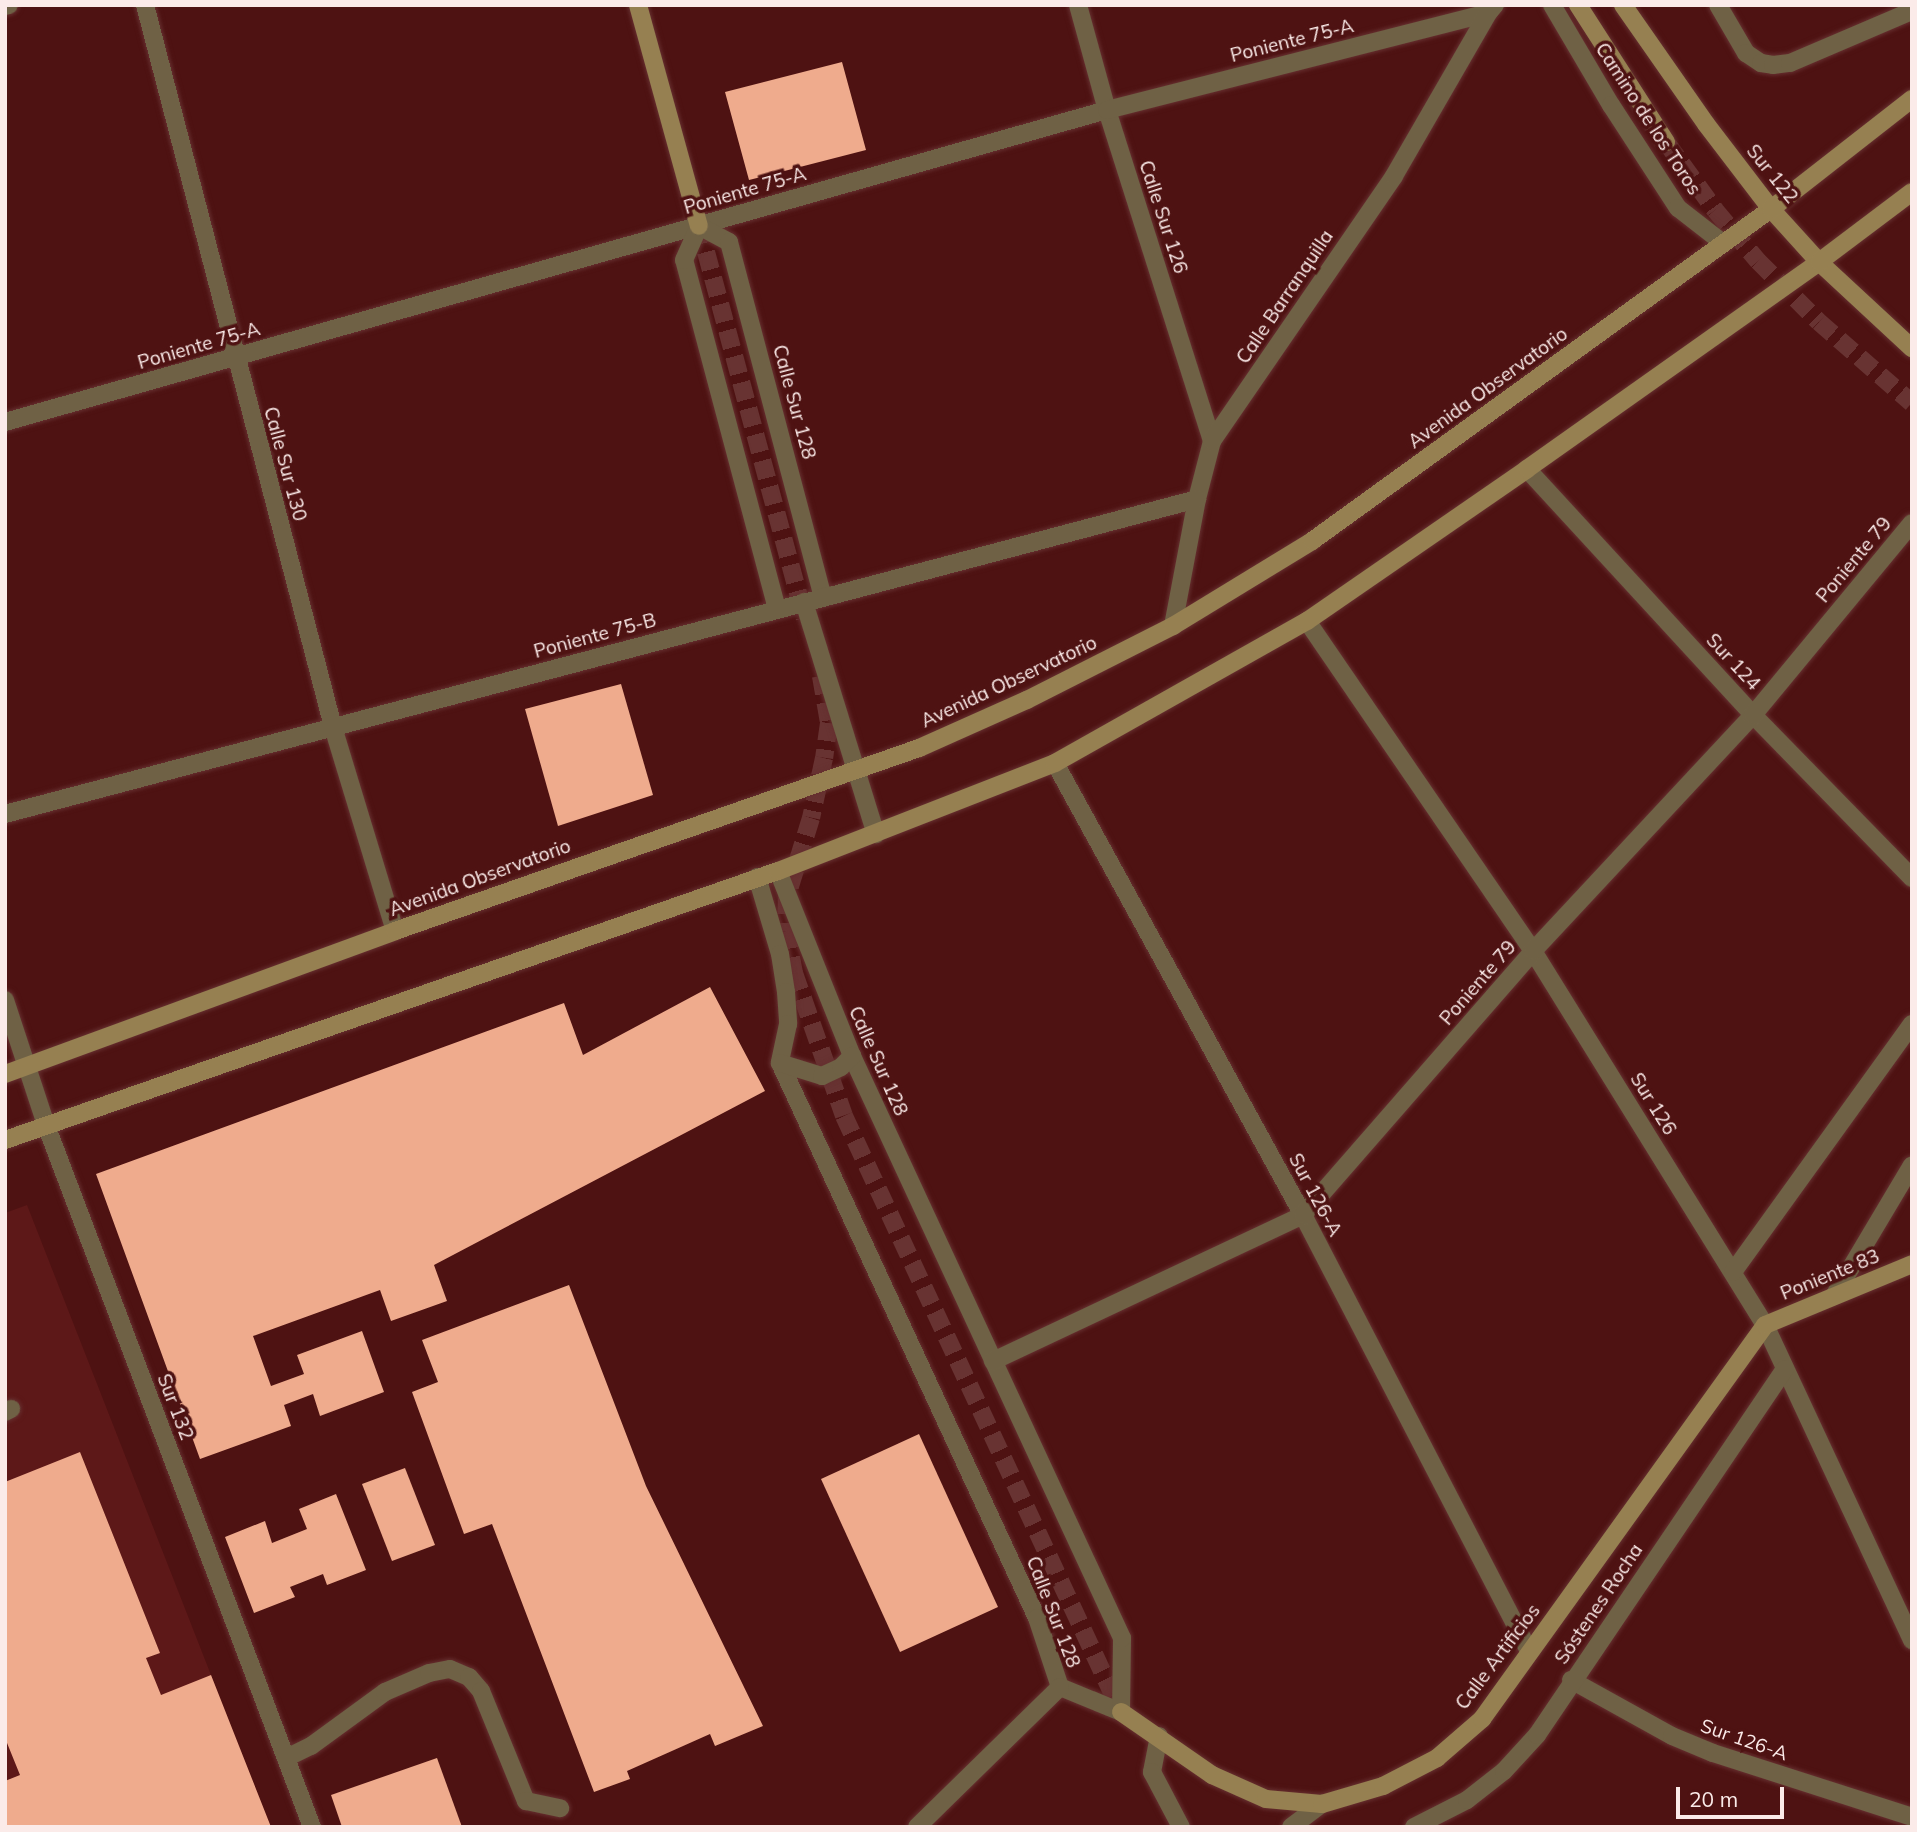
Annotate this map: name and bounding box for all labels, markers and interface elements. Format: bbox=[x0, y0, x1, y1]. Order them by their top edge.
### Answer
street label: Poniente 75-A bbox=[1228, 15, 1356, 67]
street label: Camino de los Toros bbox=[1590, 39, 1706, 199]
street label: Sur 122 bbox=[1741, 140, 1803, 208]
street label: Calle Sur 126 bbox=[1134, 158, 1192, 276]
street label: Poniente 75-A bbox=[681, 163, 809, 219]
street label: Calle Barranquilla bbox=[1232, 226, 1338, 368]
street label: Poniente 75-A bbox=[135, 318, 263, 374]
street label: Avenida Observatorio bbox=[1404, 323, 1572, 453]
street label: Calle Sur 128 bbox=[768, 342, 820, 462]
street label: Calle Sur 130 bbox=[259, 404, 311, 524]
street label: Poniente 79 bbox=[1812, 513, 1896, 607]
street label: Poniente 75-B bbox=[531, 609, 659, 663]
street label: Sur 124 bbox=[1701, 629, 1765, 695]
street label: Avenida Observatorio bbox=[917, 631, 1101, 733]
street label: Avenida Observatorio bbox=[386, 835, 574, 921]
street label: Poniente 79 bbox=[1435, 936, 1521, 1030]
street label: Calle Sur 128 bbox=[844, 1003, 912, 1119]
street label: Sur 126 bbox=[1625, 1069, 1681, 1139]
street label: Sur 126-A bbox=[1284, 1150, 1346, 1240]
street label: Poniente 83 bbox=[1777, 1245, 1883, 1305]
street label: Sur 132 bbox=[152, 1371, 198, 1443]
street label: Sóstenes Rocha bbox=[1550, 1539, 1648, 1669]
street label: Calle Sur 128 bbox=[1021, 1553, 1085, 1671]
street label: Calle Artificios bbox=[1451, 1600, 1545, 1714]
street label: Sur 126-A bbox=[1697, 1714, 1791, 1766]
scale bar bbox=[1679, 1772, 1787, 1816]
text: 20 m bbox=[1689, 1786, 1738, 1812]

